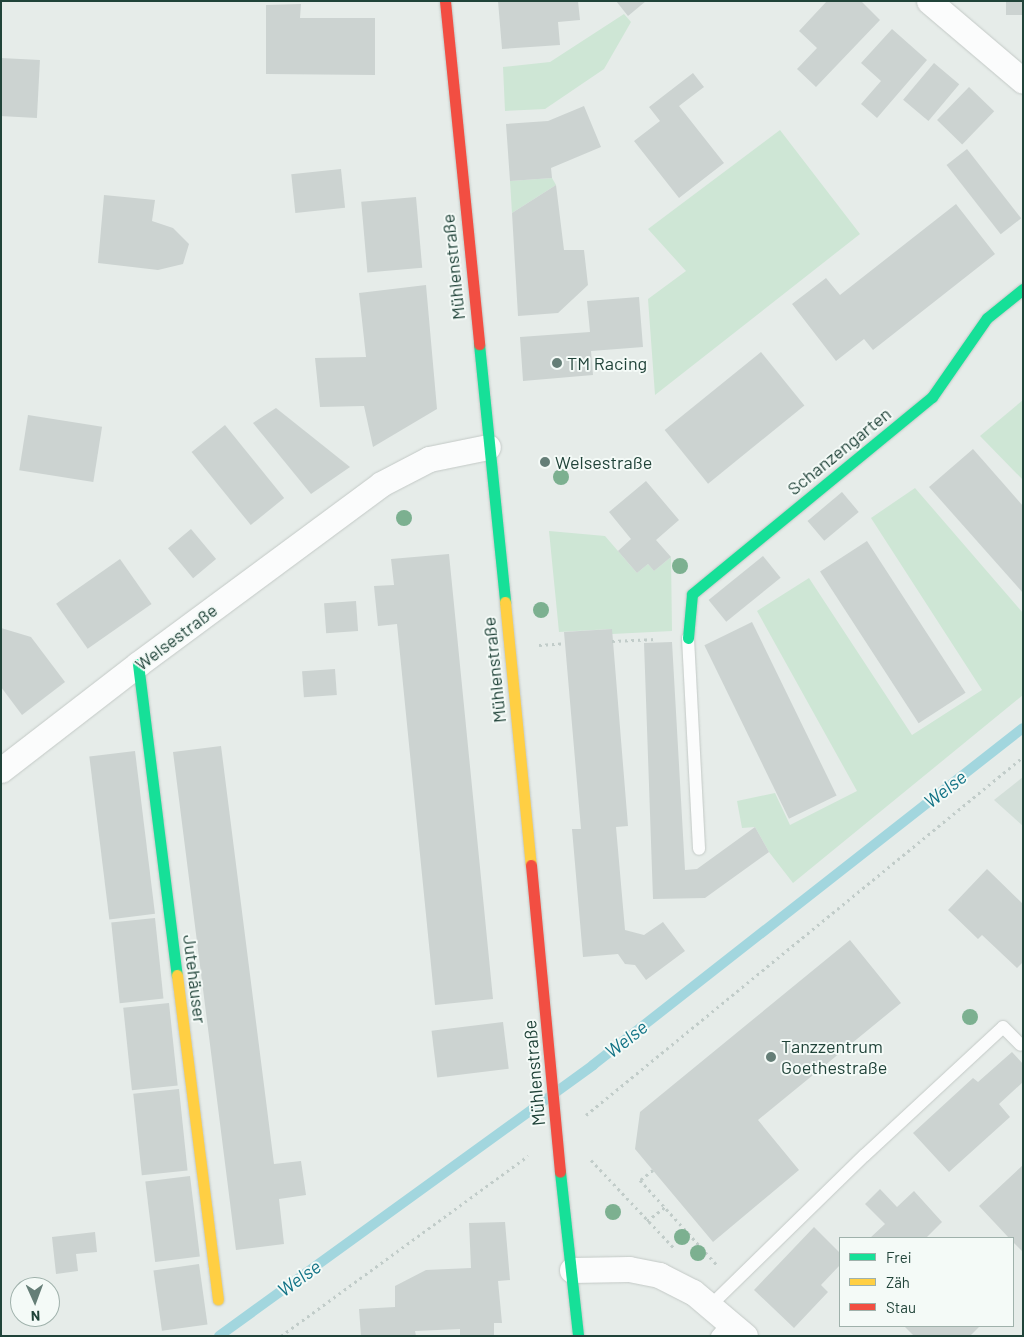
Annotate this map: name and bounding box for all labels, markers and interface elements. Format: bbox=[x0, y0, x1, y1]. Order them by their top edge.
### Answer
street label: Mühlenstraße bbox=[437, 213, 469, 321]
place label: TM Racing bbox=[567, 352, 647, 374]
marker: TM Racing bbox=[551, 357, 563, 369]
street label: Schanzengarten bbox=[783, 403, 895, 499]
place label: Welsestraße bbox=[555, 451, 652, 473]
marker: Welsestraße bbox=[539, 456, 551, 468]
street label: Welsestraße bbox=[131, 599, 221, 675]
street label: Mühlenstraße bbox=[478, 616, 510, 724]
water label: Welse bbox=[919, 765, 971, 813]
street label: Jutehäuser bbox=[179, 933, 211, 1025]
water label: Welse bbox=[600, 1015, 652, 1063]
street label: Mühlenstraße bbox=[519, 1019, 549, 1127]
place label: Tanzzentrum Goethestraße bbox=[781, 1036, 887, 1078]
marker: Tanzzentrum Goethestraße bbox=[765, 1051, 777, 1063]
legend bbox=[839, 1237, 1014, 1327]
text: Frei bbox=[886, 1248, 912, 1266]
water label: Welse bbox=[273, 1255, 325, 1301]
text: Zäh bbox=[886, 1273, 910, 1291]
north arrow bbox=[10, 1277, 60, 1327]
text: Stau bbox=[886, 1298, 916, 1316]
text: N bbox=[31, 1308, 40, 1325]

